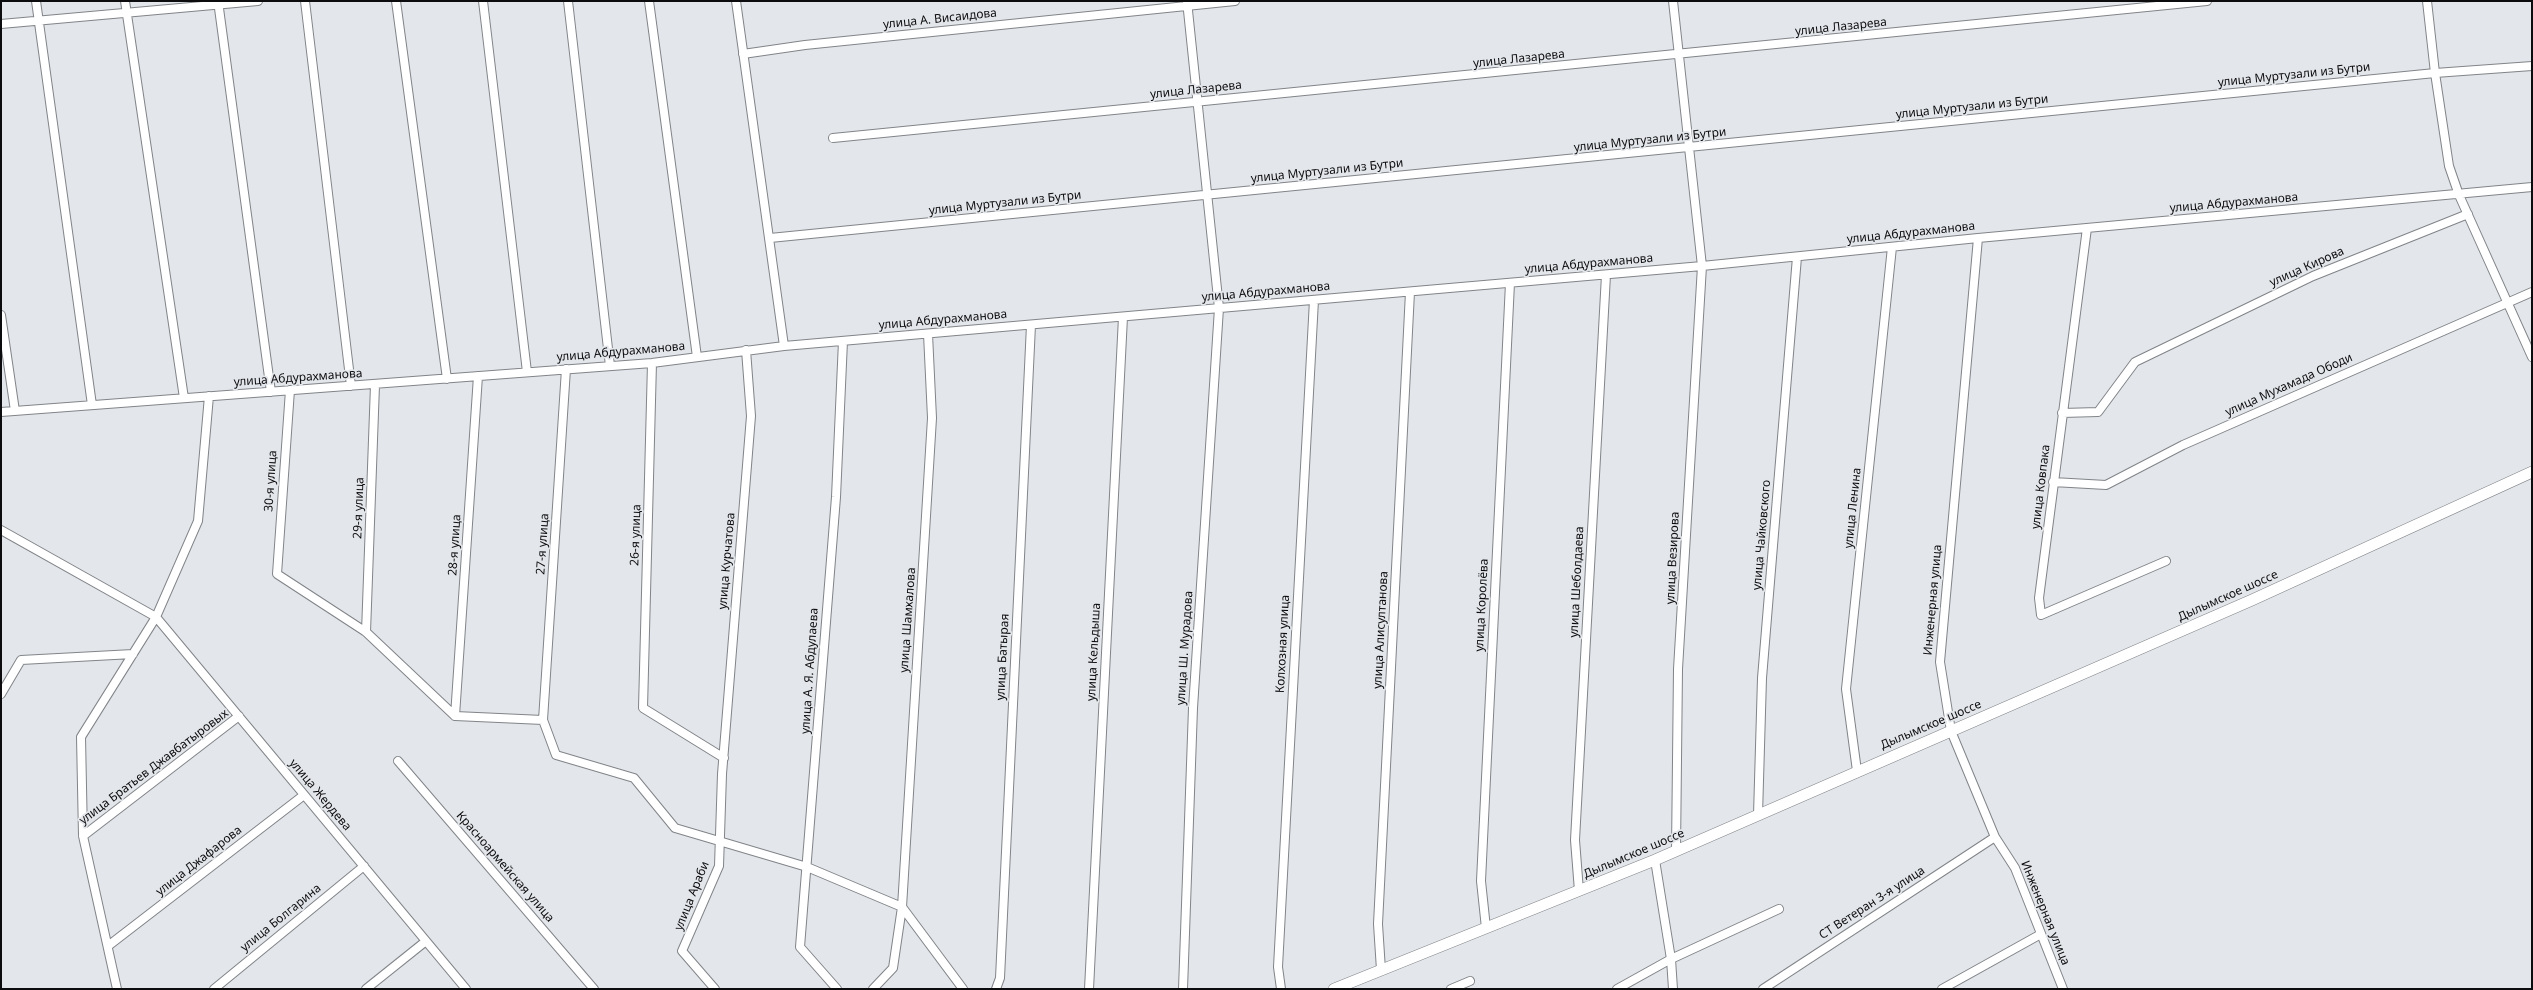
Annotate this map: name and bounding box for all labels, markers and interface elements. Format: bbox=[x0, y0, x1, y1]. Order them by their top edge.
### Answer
street label: улица А. Висаидова bbox=[882, 6, 998, 32]
street label: улица Лазарева bbox=[1794, 15, 1888, 39]
street label: улица Лазарева bbox=[1472, 47, 1566, 71]
street label: улица Муртузали из Бутри bbox=[2217, 60, 2371, 90]
street label: улица Лазарева bbox=[1149, 78, 1243, 102]
street label: улица Муртузали из Бутри bbox=[1895, 92, 2049, 122]
street label: улица Муртузали из Бутри bbox=[1573, 125, 1727, 155]
street label: улица Муртузали из Бутри bbox=[1250, 156, 1404, 186]
street label: улица Муртузали из Бутри bbox=[928, 188, 1082, 218]
street label: улица Абдурахманова bbox=[2169, 190, 2299, 216]
street label: улица Абдурахманова bbox=[1846, 219, 1976, 247]
street label: улица Кирова bbox=[2268, 244, 2346, 290]
street label: улица Абдурахманова bbox=[1524, 251, 1654, 277]
street label: улица Абдурахманова bbox=[1201, 279, 1331, 305]
street label: улица Абдурахманова bbox=[878, 307, 1008, 333]
street label: улица Абдурахманова bbox=[556, 339, 686, 365]
street label: улица Мухамада Ободи bbox=[2223, 350, 2355, 420]
street label: улица Абдурахманова bbox=[233, 366, 363, 390]
street label: улица Ковпака bbox=[2029, 444, 2053, 530]
street label: 30-я улица bbox=[262, 450, 280, 512]
street label: улица Ленина bbox=[1842, 467, 1864, 549]
street label: 29-я улица bbox=[351, 477, 367, 539]
street label: улица Чайковского bbox=[1750, 479, 1774, 591]
street label: 26-я улица bbox=[628, 504, 644, 566]
street label: улица Везирова bbox=[1663, 511, 1683, 605]
street label: улица Курчатова bbox=[716, 512, 738, 610]
street label: 27-я улица bbox=[534, 513, 552, 575]
street label: 28-я улица bbox=[446, 514, 464, 576]
street label: улица Шеболдаева bbox=[1567, 526, 1587, 638]
street label: Инженерная улица bbox=[1921, 544, 1945, 656]
street label: улица Королёва bbox=[1472, 558, 1492, 652]
street label: улица Шамхалова bbox=[897, 567, 919, 673]
street label: Дылымское шоссе bbox=[2176, 567, 2280, 625]
street label: улица Алисултанова bbox=[1371, 571, 1391, 689]
street label: улица Ш. Мурадова bbox=[1174, 590, 1196, 706]
street label: Колхозная улица bbox=[1273, 594, 1293, 694]
street label: улица Кельдыша bbox=[1084, 602, 1104, 702]
street label: улица А. Я. Абдулаева bbox=[798, 607, 822, 735]
street label: улица Батырая bbox=[994, 613, 1012, 701]
street label: Дылымское шоссе bbox=[1878, 697, 1984, 753]
street label: улица Братьев Джавбатыровых bbox=[77, 706, 231, 828]
street label: улица Жердева bbox=[286, 756, 354, 834]
street label: Красноармейская улица bbox=[453, 809, 557, 925]
street label: улица Джафарова bbox=[153, 823, 245, 899]
street label: Дылымское шоссе bbox=[1581, 826, 1687, 882]
street label: улица Араби bbox=[672, 859, 712, 933]
street label: Инженерная улица bbox=[2017, 859, 2073, 967]
street label: СТ Ветеран 3-я улица bbox=[1816, 863, 1928, 943]
street label: улица Болгарина bbox=[238, 881, 324, 955]

